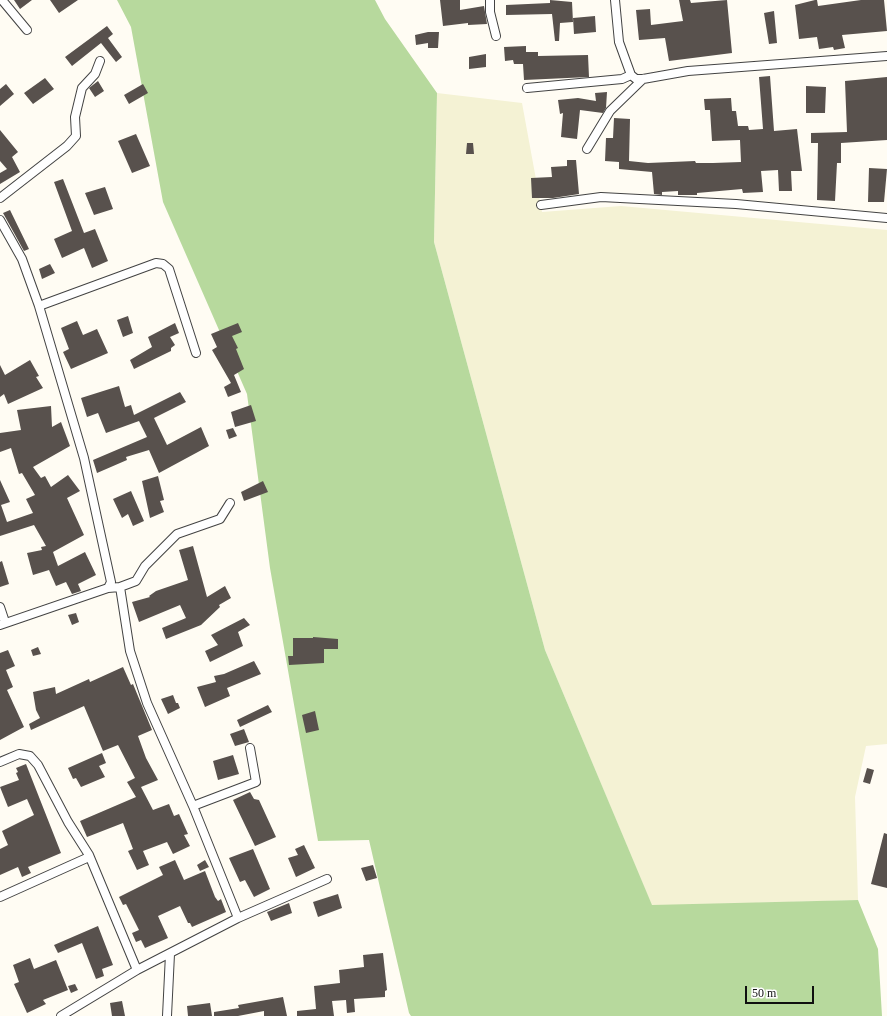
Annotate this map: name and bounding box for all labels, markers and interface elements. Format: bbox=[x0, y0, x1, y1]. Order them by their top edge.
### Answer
scale bar bbox=[747, 978, 816, 1004]
text: 50 m bbox=[752, 986, 776, 1000]

